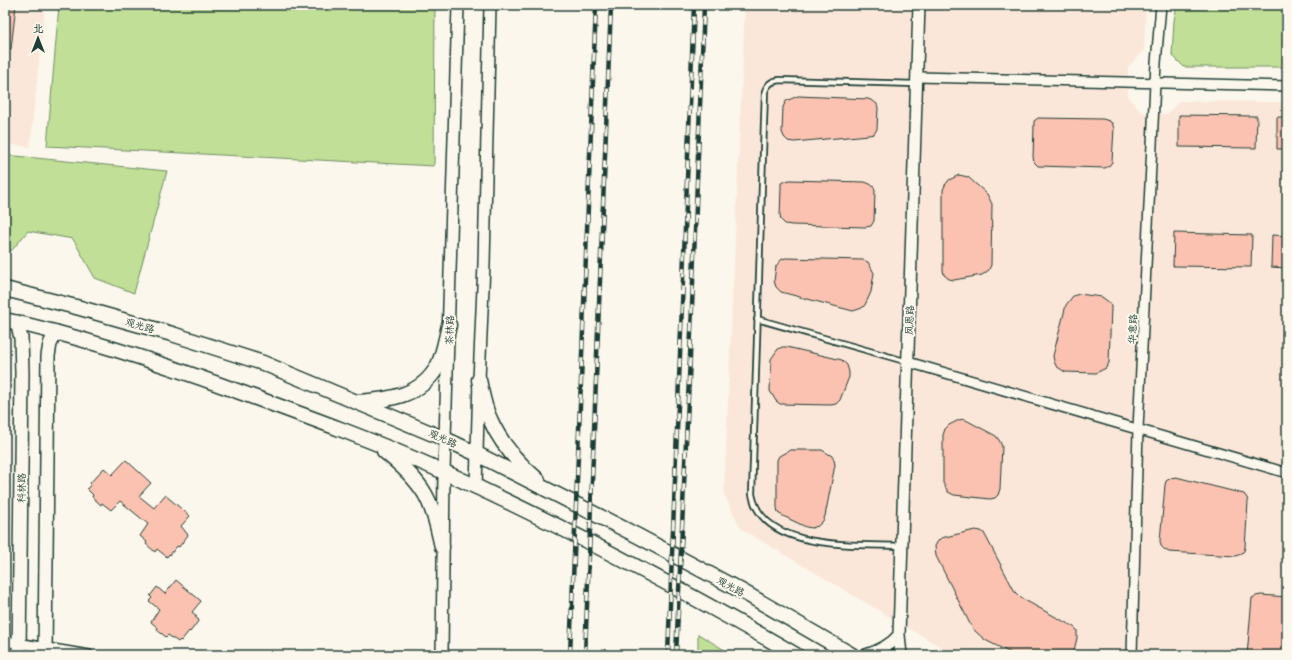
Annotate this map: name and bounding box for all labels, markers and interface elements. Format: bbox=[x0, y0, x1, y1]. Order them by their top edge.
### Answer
north arrow bbox=[18, 18, 58, 58]
text: 北 bbox=[33, 20, 44, 35]
street label: 凤恩路 bbox=[901, 305, 917, 335]
street label: 观光路 bbox=[124, 314, 156, 336]
street label: 华意路 bbox=[1124, 314, 1140, 344]
street label: 茶林路 bbox=[441, 315, 457, 345]
street label: 观光路 bbox=[426, 426, 460, 450]
street label: 科林路 bbox=[14, 473, 28, 503]
street label: 观光路 bbox=[714, 573, 748, 599]

